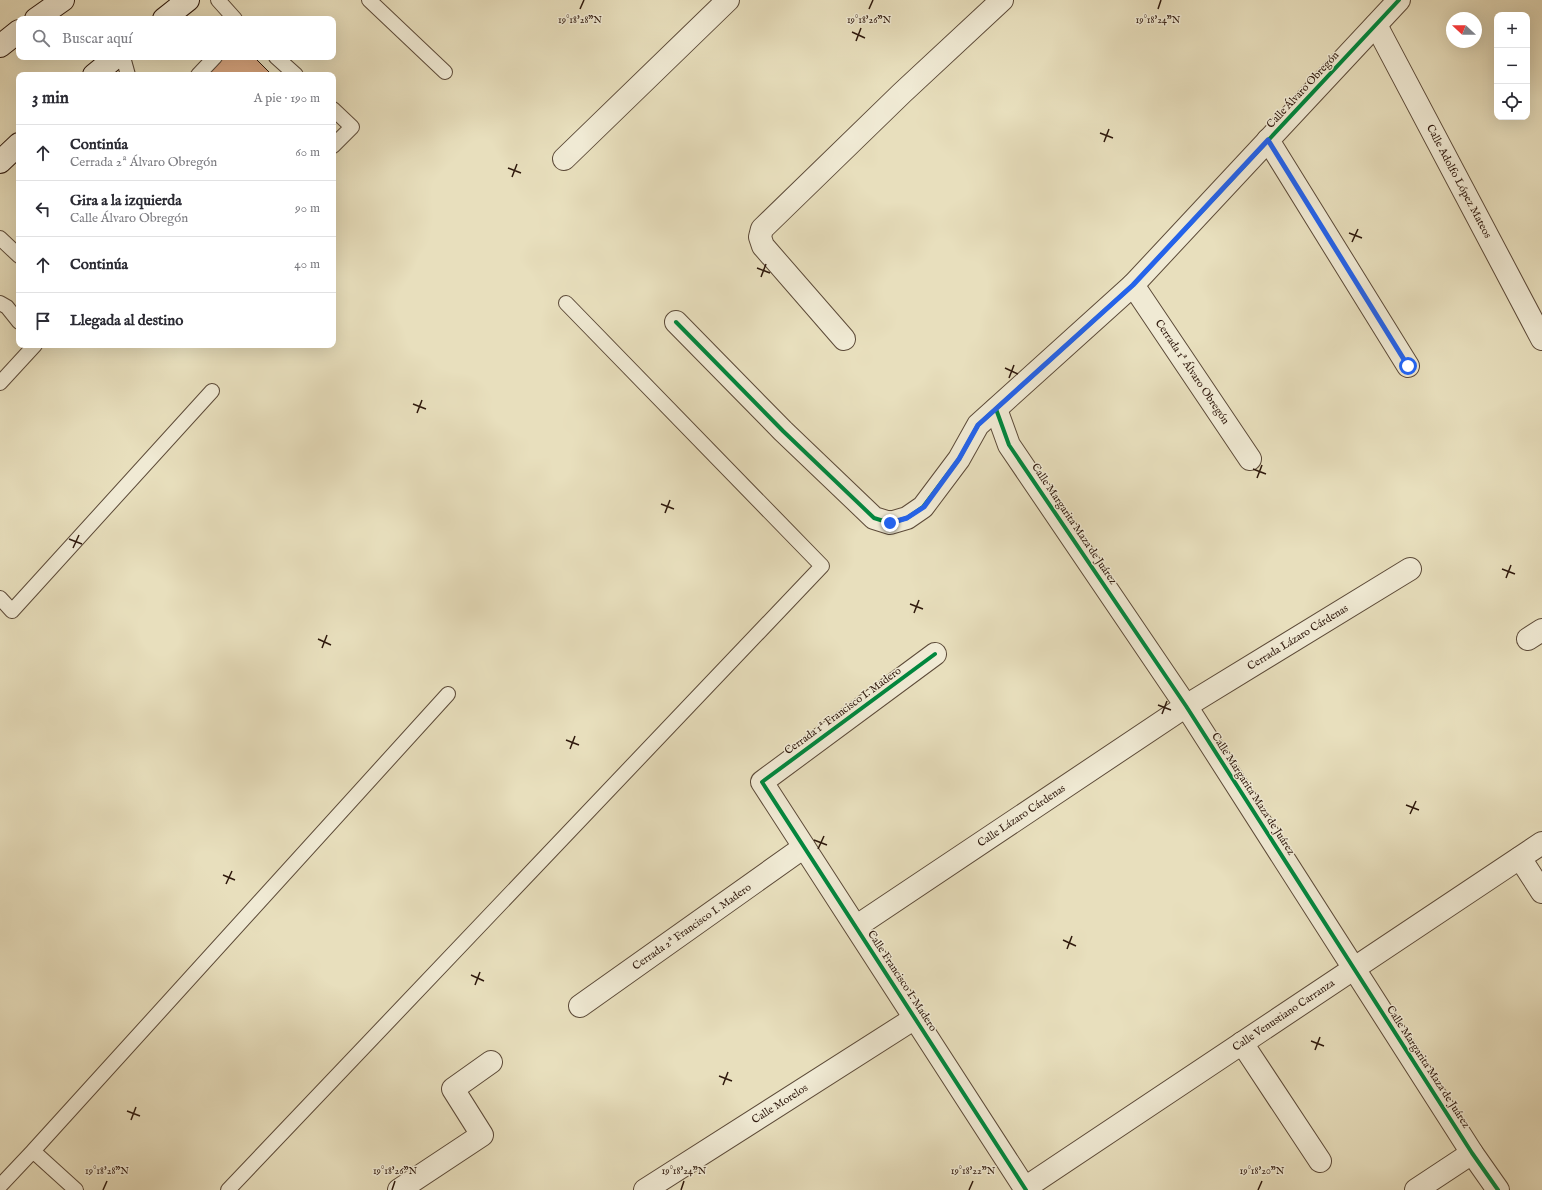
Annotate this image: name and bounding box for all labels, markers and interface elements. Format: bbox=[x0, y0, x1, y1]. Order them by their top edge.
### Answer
north arrow bbox=[1446, 12, 1482, 48]
map controls bbox=[1494, 12, 1530, 120]
button: + bbox=[1494, 12, 1530, 48]
text: 19°18'28"N bbox=[558, 14, 602, 27]
text: 19°18'26"N bbox=[847, 14, 891, 27]
text: 19°18'24"N bbox=[1136, 14, 1181, 27]
search box bbox=[16, 16, 336, 60]
icon: search bbox=[30, 27, 52, 49]
text: Buscar aquí bbox=[62, 29, 132, 48]
button: − bbox=[1494, 48, 1530, 84]
street label: Calle Álvaro Obregón bbox=[1264, 49, 1342, 131]
button: locate bbox=[1494, 84, 1530, 120]
text: 3 min bbox=[32, 88, 69, 109]
text: A pie · 190 m bbox=[254, 90, 320, 107]
street label: Calle Adolfo López Mateos bbox=[1423, 122, 1495, 241]
text: Continúa bbox=[70, 135, 128, 154]
icon: ahead bbox=[32, 142, 54, 164]
text: 60 m bbox=[295, 144, 320, 161]
text: Cerrada 2ª Álvaro Obregón bbox=[70, 154, 217, 171]
text: Gira a la izquierda bbox=[70, 191, 182, 210]
icon: left bbox=[32, 198, 54, 220]
text: 90 m bbox=[295, 200, 320, 217]
text: Calle Álvaro Obregón bbox=[70, 210, 188, 227]
icon: ahead bbox=[32, 254, 54, 276]
text: Continúa bbox=[70, 255, 128, 274]
text: 40 m bbox=[294, 256, 320, 273]
icon: arrive bbox=[32, 310, 54, 332]
text: Llegada al destino bbox=[70, 311, 183, 330]
street label: Cerrada 1ª Álvaro Obregón bbox=[1152, 317, 1232, 427]
route start bbox=[1399, 357, 1417, 375]
street label: Calle Margarita Maza de Juárez bbox=[1028, 461, 1120, 587]
route end bbox=[881, 514, 899, 532]
street label: Cerrada Lázaro Cárdenas bbox=[1245, 601, 1351, 674]
street label: Cerrada 1ª Francisco I. Madero bbox=[782, 664, 904, 758]
street label: Calle Margarita Maza de Juárez bbox=[1208, 730, 1298, 858]
street label: Calle Lázaro Cárdenas bbox=[975, 781, 1068, 850]
street label: Cerrada 2ª Francisco I. Madero bbox=[630, 880, 754, 973]
street label: Calle Francisco I. Madero bbox=[864, 928, 940, 1034]
street label: Calle Venustiano Carranza bbox=[1230, 976, 1338, 1055]
street label: Calle Margarita Maza de Juárez bbox=[1383, 1003, 1473, 1131]
street label: Calle Morelos bbox=[749, 1081, 811, 1127]
text: 19°18'28"N bbox=[85, 1165, 129, 1178]
text: 19°18'26"N bbox=[373, 1165, 417, 1178]
text: 19°18'24"N bbox=[662, 1165, 707, 1178]
text: 19°18'22"N bbox=[951, 1165, 996, 1178]
text: 19°18'20"N bbox=[1240, 1165, 1285, 1178]

